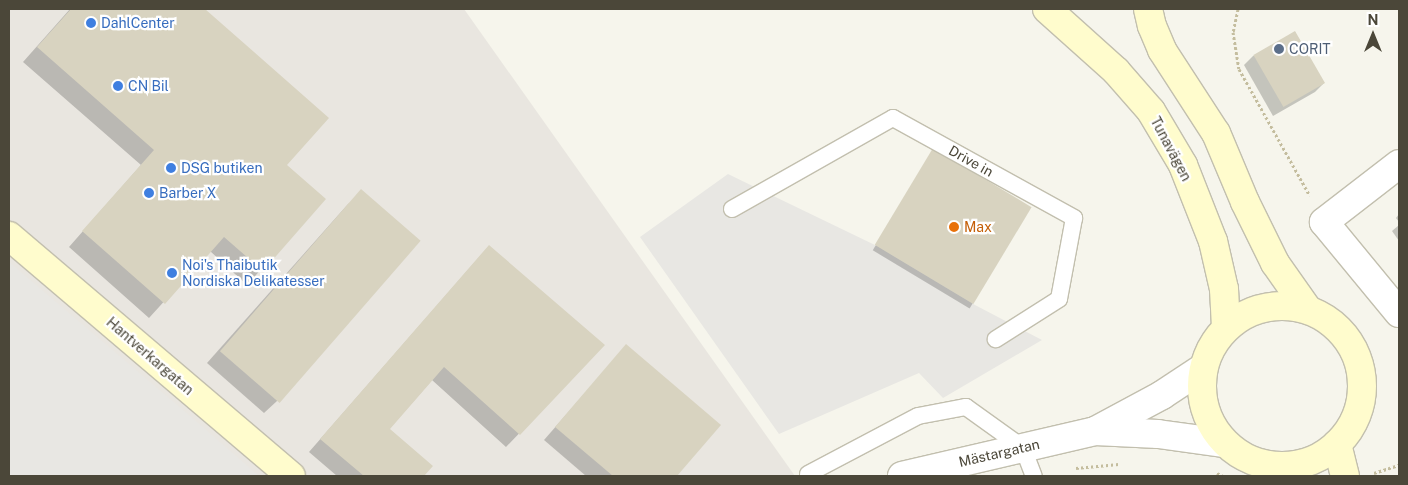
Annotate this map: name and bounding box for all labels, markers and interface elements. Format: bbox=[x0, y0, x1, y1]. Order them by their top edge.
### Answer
north arrow bbox=[1348, 10, 1398, 60]
text: N bbox=[1368, 12, 1378, 28]
place label: DahlCenter bbox=[101, 15, 175, 31]
marker: DahlCenter bbox=[85, 17, 97, 29]
place label: CORIT bbox=[1289, 41, 1331, 57]
marker: CORIT bbox=[1273, 43, 1285, 55]
place label: CN Bil bbox=[128, 78, 169, 94]
marker: CN Bil bbox=[112, 80, 124, 92]
street label: Tunavägen bbox=[1147, 114, 1195, 184]
street label: Drive in bbox=[946, 142, 996, 180]
place label: DSG butiken bbox=[181, 160, 262, 176]
marker: DSG butiken bbox=[165, 162, 177, 174]
place label: Barber X bbox=[159, 185, 216, 201]
marker: Barber X bbox=[143, 187, 155, 199]
place label: Max bbox=[964, 219, 992, 235]
marker: Max bbox=[948, 221, 960, 233]
place label: Noi's Thaibutik Nordiska Delikatesser bbox=[182, 257, 325, 290]
marker: Noi's Thaibutik Nordiska Delikatesser bbox=[166, 267, 178, 279]
street label: Hantverkargatan bbox=[103, 314, 197, 398]
street label: Mästargatan bbox=[957, 436, 1041, 470]

